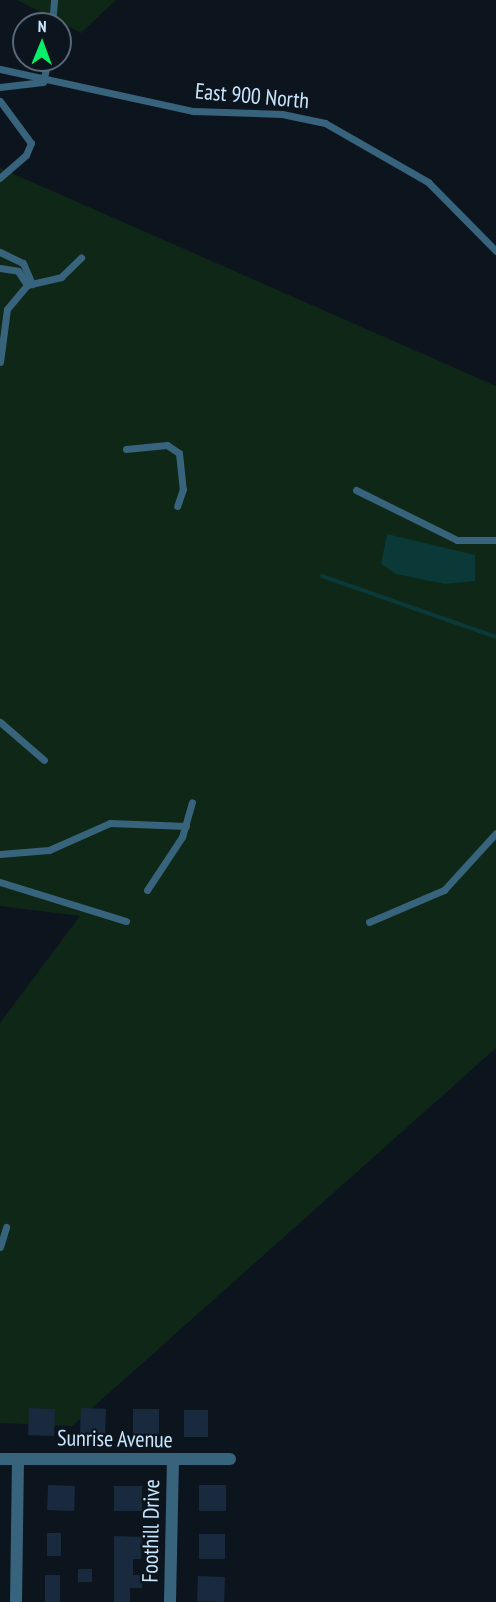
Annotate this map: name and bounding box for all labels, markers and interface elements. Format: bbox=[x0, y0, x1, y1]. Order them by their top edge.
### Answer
north arrow bbox=[12, 12, 72, 72]
text: N bbox=[38, 16, 47, 36]
street label: East 900 North bbox=[194, 78, 310, 114]
street label: Sunrise Avenue bbox=[57, 1425, 173, 1453]
street label: Foothill Drive bbox=[137, 1479, 165, 1583]

